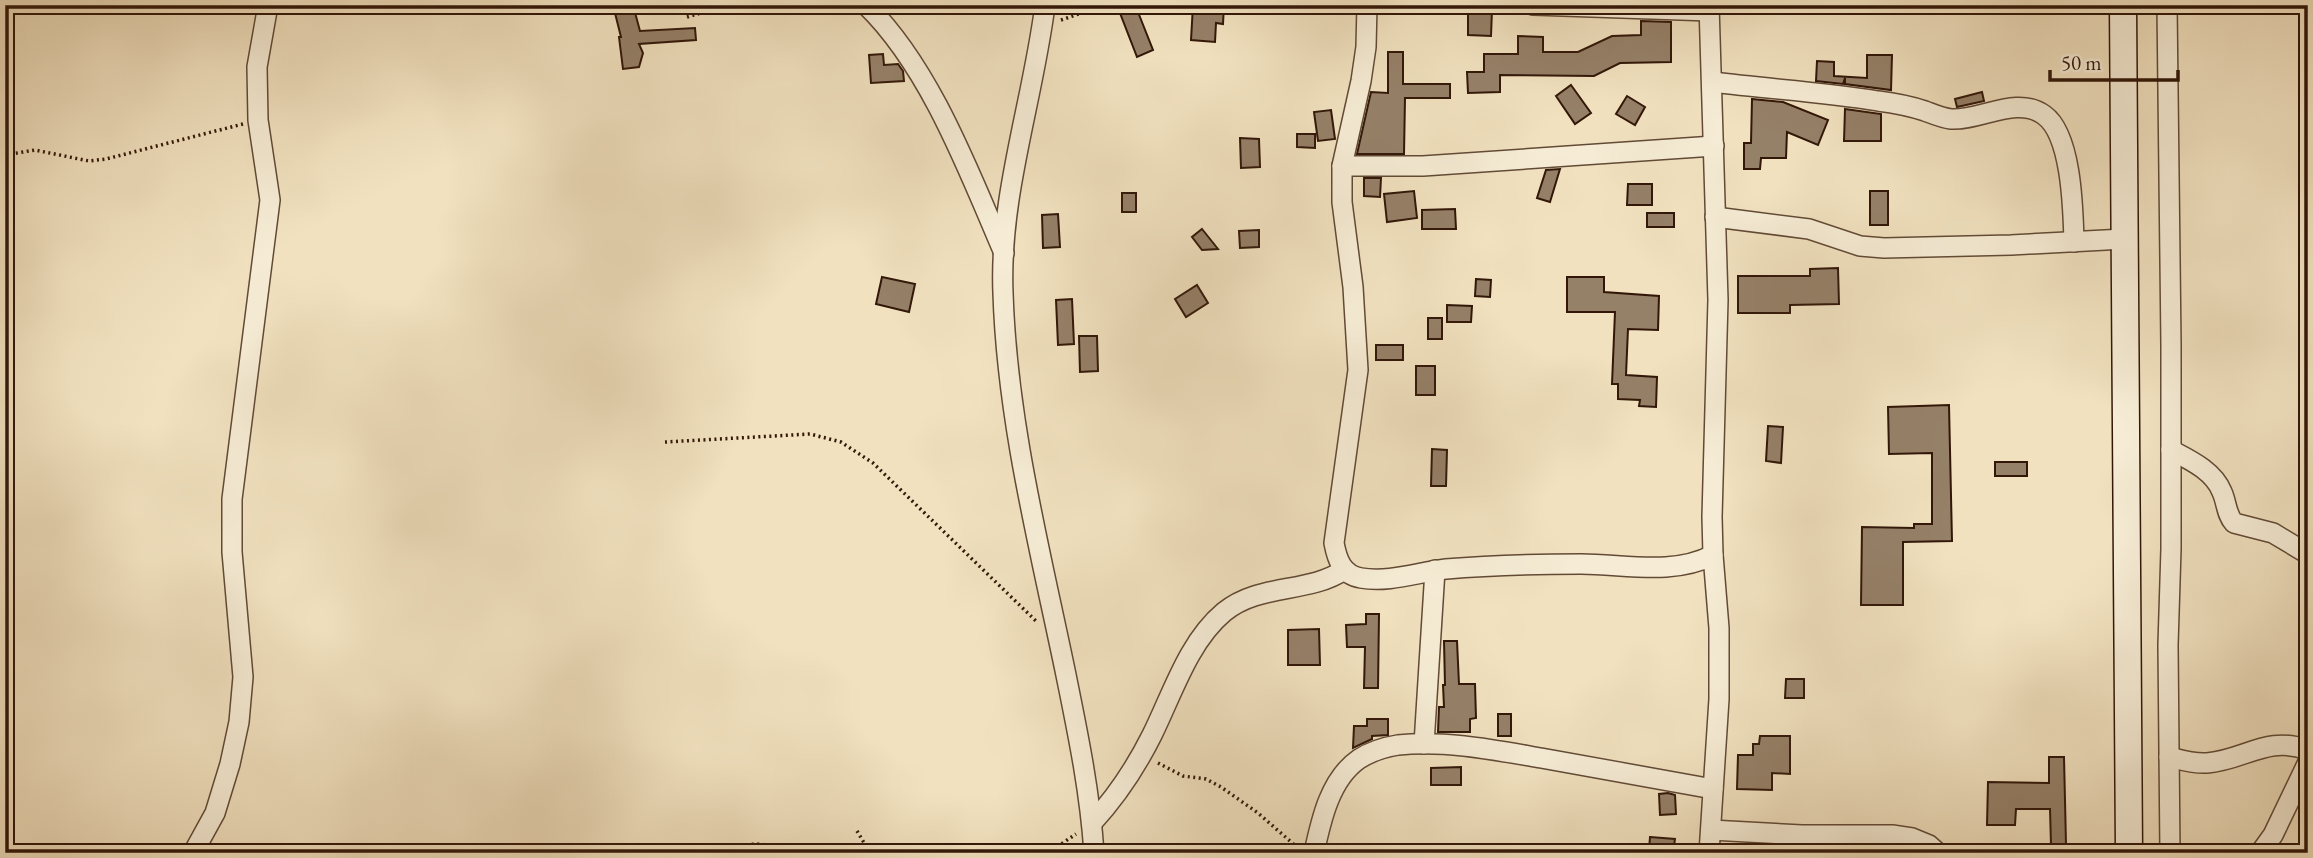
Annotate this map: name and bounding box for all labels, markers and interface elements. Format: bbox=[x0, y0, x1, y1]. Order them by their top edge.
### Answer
scale bar bbox=[2050, 38, 2178, 82]
text: 50 m bbox=[2061, 49, 2102, 76]

